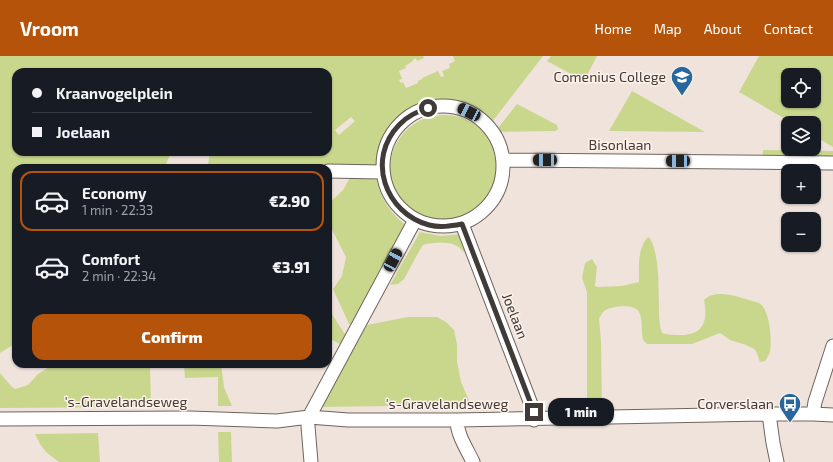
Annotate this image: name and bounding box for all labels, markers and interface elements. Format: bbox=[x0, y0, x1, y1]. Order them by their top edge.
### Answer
text: Vroom bbox=[20, 17, 79, 40]
text: Home bbox=[595, 20, 632, 37]
text: Map bbox=[654, 20, 682, 37]
text: About bbox=[704, 20, 742, 37]
text: Contact bbox=[764, 20, 813, 37]
school or university icon: Comenius College bbox=[669, 64, 695, 97]
place label: Comenius College bbox=[553, 68, 666, 85]
map controls bbox=[781, 68, 821, 252]
button: locate bbox=[781, 68, 821, 108]
text: Kraanvogelplein bbox=[56, 84, 173, 102]
route start bbox=[419, 99, 437, 117]
car bbox=[456, 101, 482, 123]
button: layers bbox=[781, 116, 821, 156]
text: Joelaan bbox=[56, 123, 110, 141]
street label: Bisonlaan bbox=[588, 136, 652, 153]
car bbox=[533, 154, 557, 166]
car bbox=[666, 155, 690, 167]
button: + bbox=[781, 164, 821, 204]
icon: car bbox=[34, 183, 70, 219]
text: Economy bbox=[82, 184, 147, 202]
text: €2.90 bbox=[269, 192, 310, 210]
text: 1 min · 22:33 bbox=[82, 202, 153, 218]
button: − bbox=[781, 212, 821, 252]
car bbox=[382, 247, 404, 273]
icon: car bbox=[34, 249, 70, 285]
text: Comfort bbox=[82, 250, 140, 268]
text: €3.91 bbox=[272, 258, 310, 276]
text: 2 min · 22:34 bbox=[82, 268, 156, 284]
street label: Joelaan bbox=[499, 290, 532, 341]
button: Confirm bbox=[32, 314, 312, 360]
bus stop icon: Corverslaan bbox=[777, 391, 803, 424]
street label: 's-Gravelandseweg bbox=[65, 393, 188, 410]
street label: 's-Gravelandseweg bbox=[386, 395, 509, 412]
place label: Corverslaan bbox=[697, 395, 774, 412]
callout: 1 min bbox=[548, 398, 614, 426]
route end bbox=[525, 403, 543, 421]
text: 1 min bbox=[565, 404, 597, 420]

